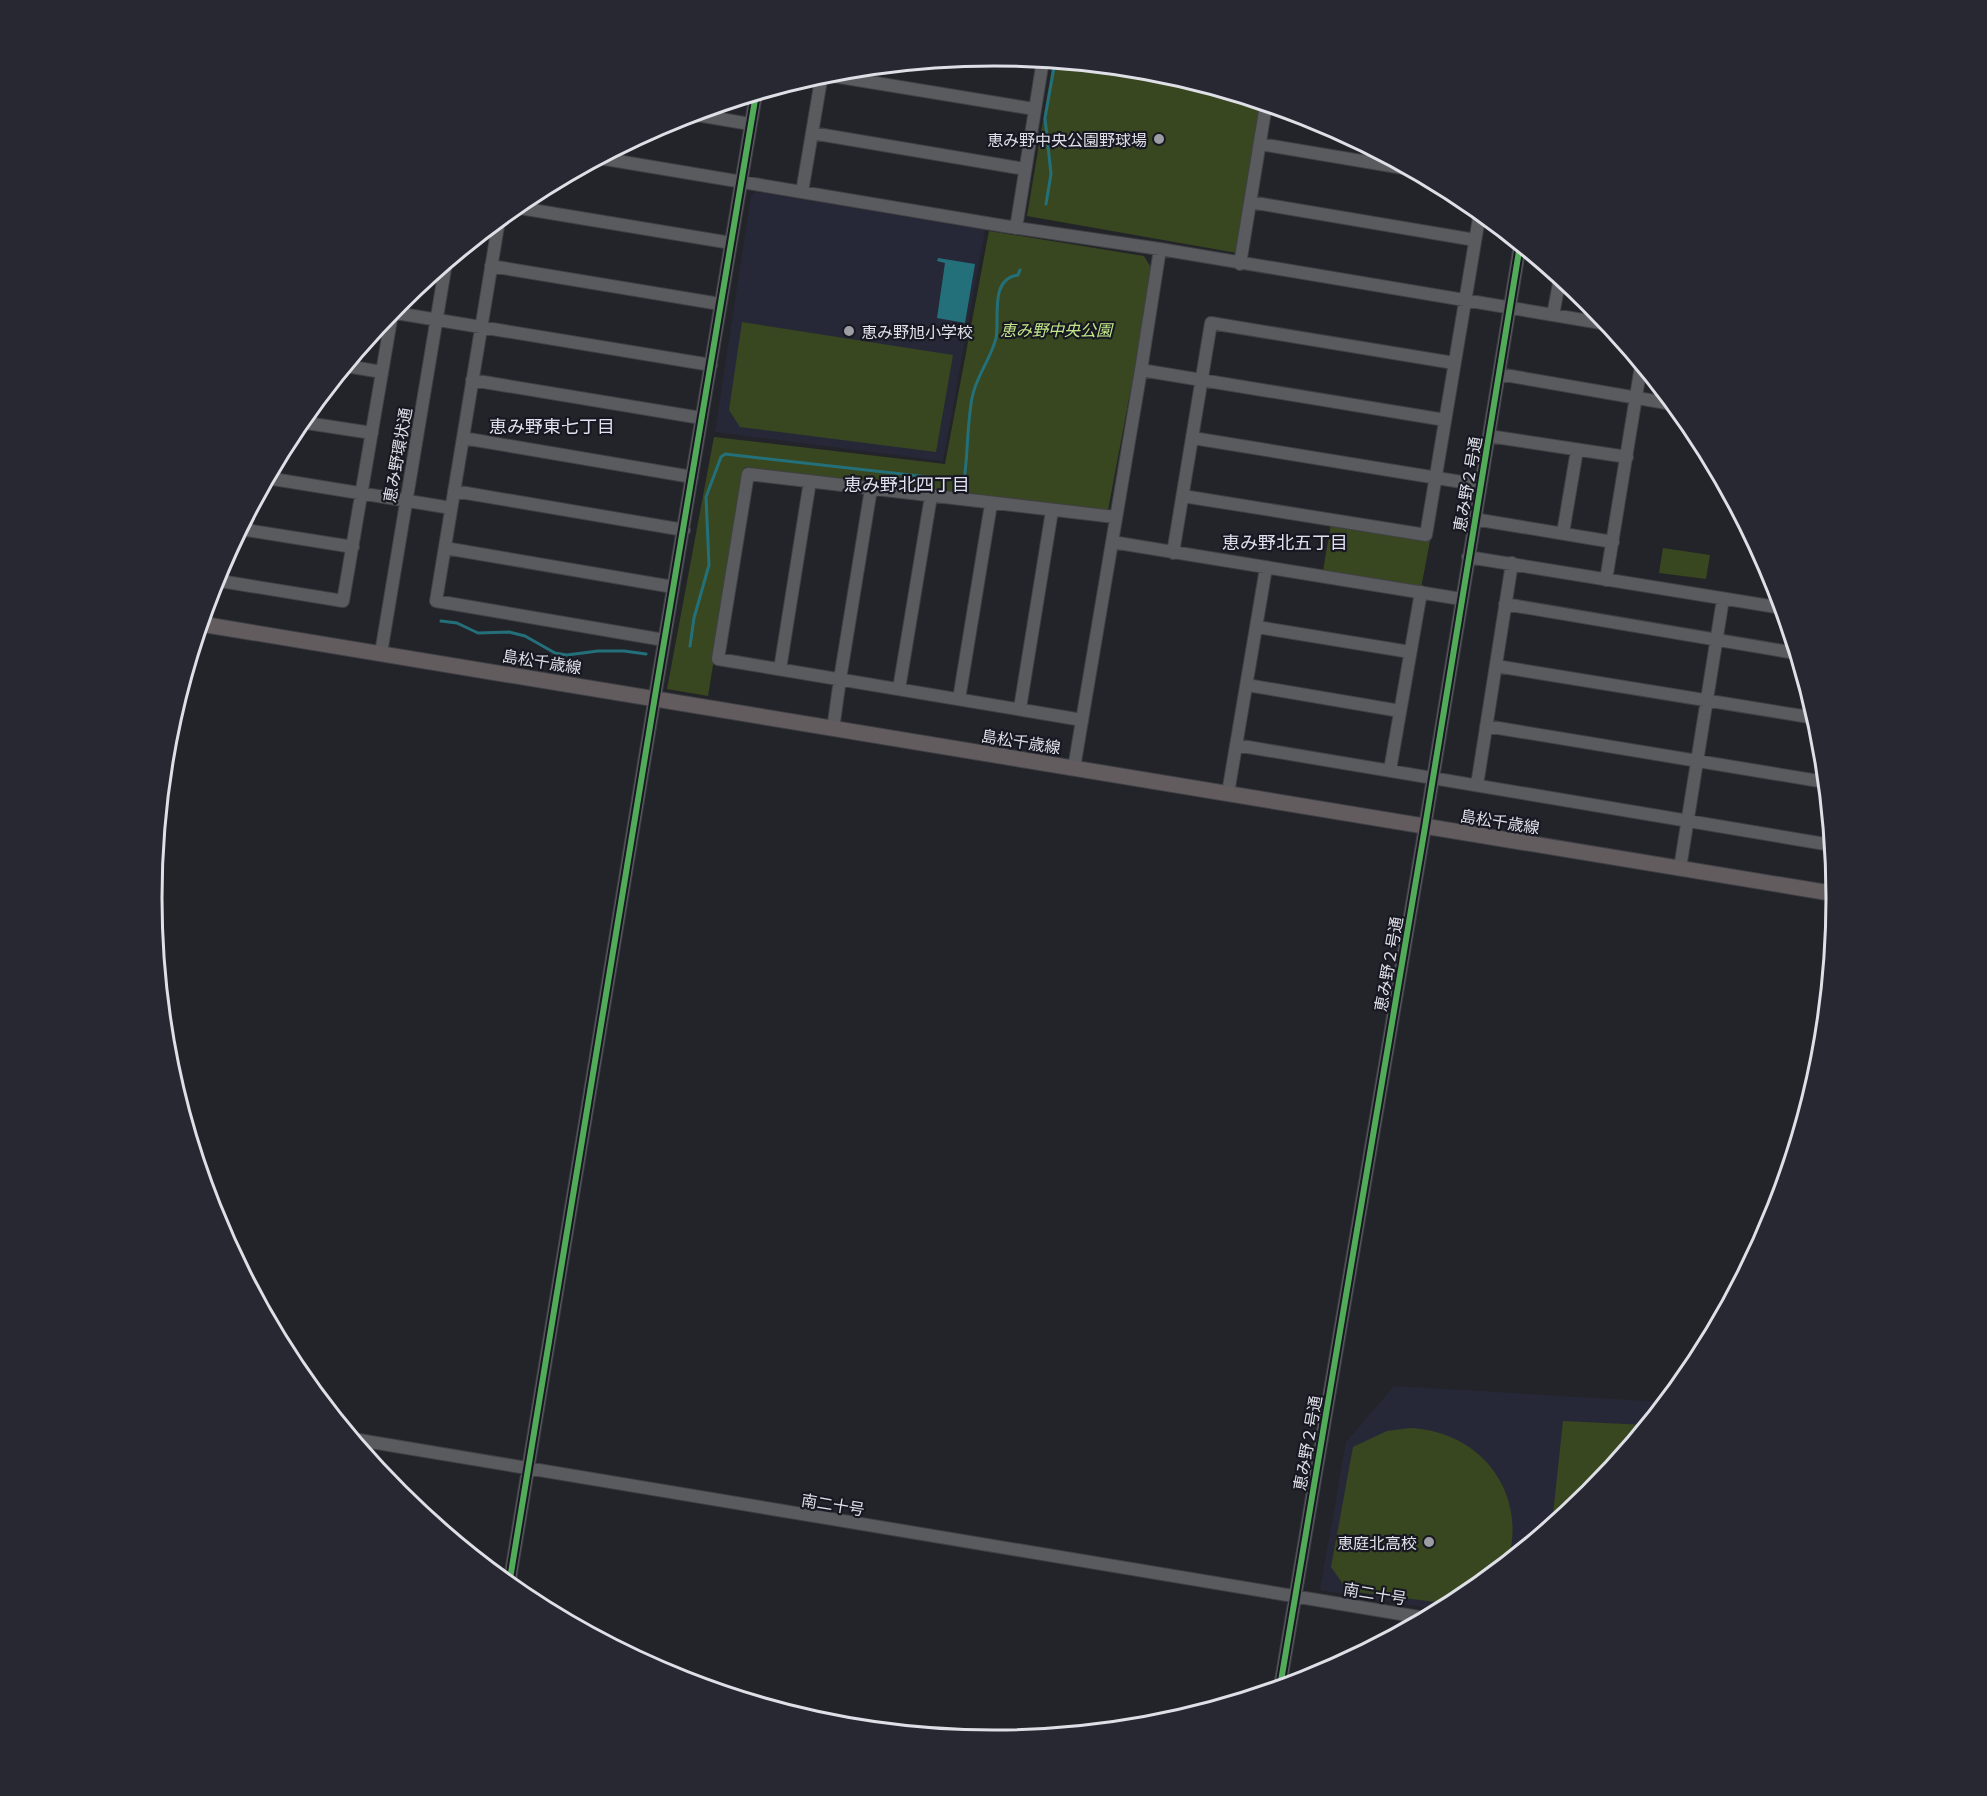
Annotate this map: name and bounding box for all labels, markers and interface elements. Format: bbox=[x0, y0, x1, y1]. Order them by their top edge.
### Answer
place label: 恵み野中央公園野球場 bbox=[987, 129, 1147, 150]
marker: 恵み野中央公園野球場 bbox=[1152, 132, 1166, 146]
park label: 恵み野中央公園 bbox=[1000, 319, 1114, 340]
place label: 恵み野旭小学校 bbox=[861, 321, 973, 342]
marker: 恵み野旭小学校 bbox=[842, 324, 856, 338]
street label: 恵み野環状通 bbox=[378, 406, 416, 504]
district label: 恵み野東七丁目 bbox=[489, 414, 615, 438]
street label: 恵み野２号通 bbox=[1448, 435, 1486, 533]
district label: 恵み野北四丁目 bbox=[844, 472, 970, 496]
district label: 恵み野北五丁目 bbox=[1222, 530, 1348, 554]
street label: 島松千歳線 bbox=[501, 644, 583, 678]
street label: 島松千歳線 bbox=[980, 724, 1062, 758]
street label: 島松千歳線 bbox=[1459, 804, 1541, 838]
street label: 恵み野２号通 bbox=[1369, 915, 1407, 1013]
street label: 恵み野２号通 bbox=[1288, 1394, 1326, 1492]
street label: 南二十号 bbox=[800, 1489, 866, 1519]
place label: 恵庭北高校 bbox=[1337, 1532, 1417, 1553]
marker: 恵庭北高校 bbox=[1422, 1535, 1436, 1549]
street label: 南二十号 bbox=[1342, 1578, 1408, 1608]

